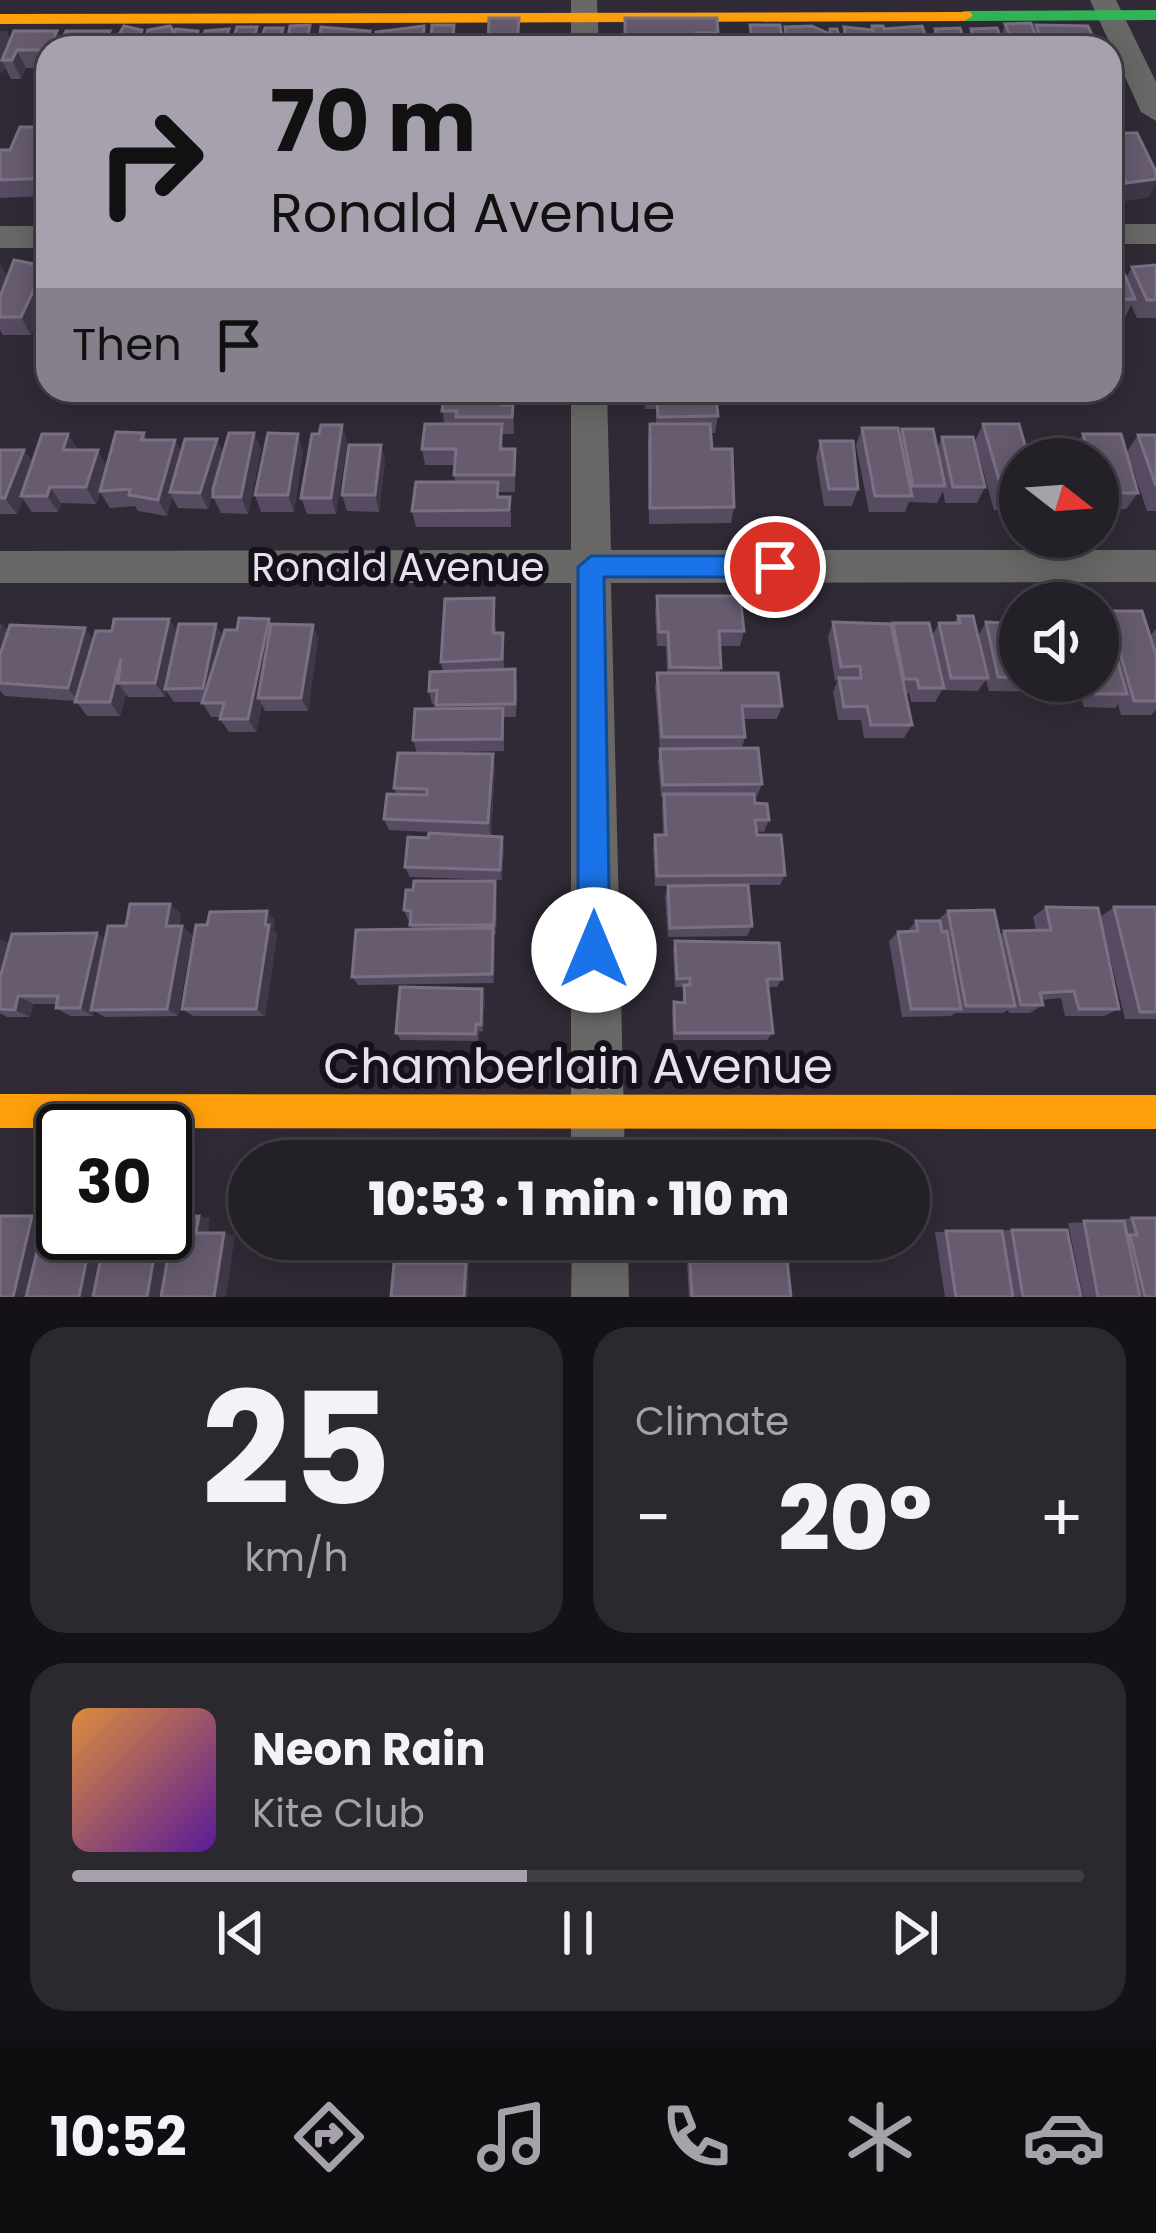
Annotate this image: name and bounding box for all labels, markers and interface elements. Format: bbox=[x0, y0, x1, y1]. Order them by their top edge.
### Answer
text: 70 m bbox=[270, 63, 476, 180]
icon: right bbox=[72, 84, 228, 240]
text: Ronald Avenue bbox=[270, 175, 675, 251]
icon: arrive bbox=[206, 312, 272, 378]
text: Then bbox=[72, 313, 182, 376]
north arrow bbox=[999, 438, 1119, 558]
map controls bbox=[999, 438, 1119, 702]
pin bbox=[724, 516, 826, 618]
icon: arrive bbox=[742, 534, 808, 600]
street label: Ronald Avenue bbox=[252, 540, 544, 595]
button: sound bbox=[999, 582, 1119, 702]
position arrow bbox=[531, 887, 657, 1013]
street label: Chamberlain Avenue bbox=[323, 1033, 833, 1100]
speed limit sign: 30 bbox=[36, 1104, 192, 1260]
text: 10:53 · 1 min · 110 m bbox=[369, 1168, 789, 1231]
text: 25 bbox=[201, 1340, 392, 1559]
text: Climate bbox=[635, 1394, 789, 1449]
text: 20° bbox=[778, 1455, 932, 1582]
text: − bbox=[635, 1472, 671, 1564]
text: + bbox=[1039, 1472, 1084, 1564]
text: km/h bbox=[245, 1530, 348, 1585]
text: Neon Rain bbox=[252, 1718, 486, 1781]
text: Kite Club bbox=[252, 1786, 425, 1841]
icon: previous bbox=[208, 1900, 274, 1966]
icon: pause bbox=[545, 1900, 611, 1966]
icon: next bbox=[882, 1900, 948, 1966]
icon: directions bbox=[287, 2095, 371, 2179]
icon: music bbox=[470, 2095, 554, 2179]
icon: phone bbox=[654, 2095, 738, 2179]
icon: climate bbox=[838, 2095, 922, 2179]
icon: car bbox=[1022, 2095, 1106, 2179]
text: 10:52 bbox=[50, 2099, 187, 2175]

